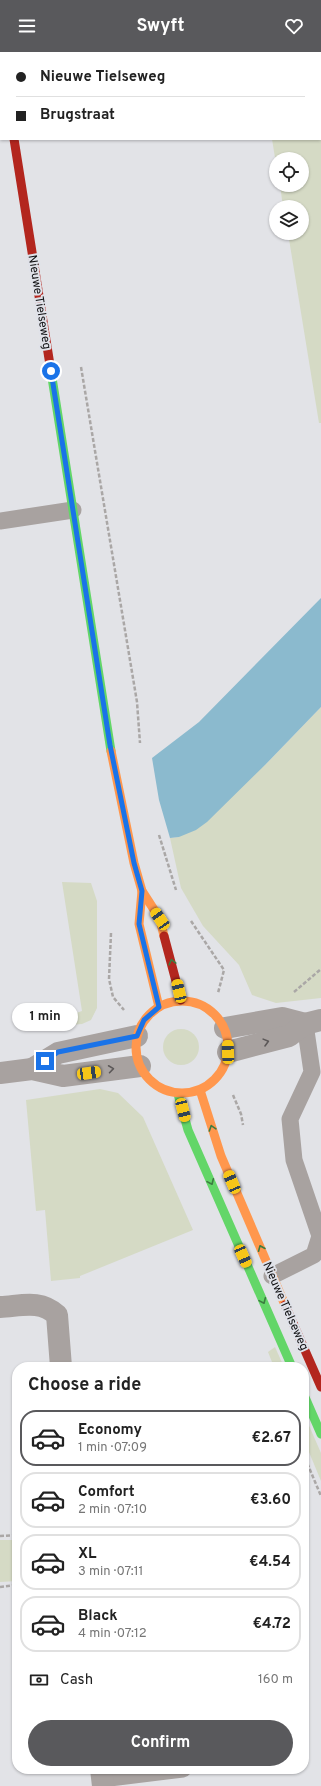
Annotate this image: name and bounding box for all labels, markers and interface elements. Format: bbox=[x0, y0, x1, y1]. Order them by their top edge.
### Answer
icon: menu bbox=[16, 15, 38, 37]
text: Swyft bbox=[136, 15, 185, 38]
icon: heart bbox=[283, 15, 305, 37]
text: Nieuwe Tielseweg bbox=[40, 68, 165, 87]
text: Brugstraat bbox=[40, 106, 115, 125]
map controls bbox=[269, 152, 309, 240]
button: locate bbox=[269, 152, 309, 192]
button: layers bbox=[269, 200, 309, 240]
street label: Nieuwe Tielseweg bbox=[24, 254, 54, 351]
route start bbox=[42, 362, 60, 380]
car bbox=[148, 906, 172, 932]
one-way arrow bbox=[168, 959, 177, 966]
car bbox=[170, 978, 188, 1004]
callout: 1 min bbox=[12, 1003, 78, 1031]
text: 1 min bbox=[29, 1009, 61, 1025]
one-way arrow bbox=[262, 1038, 269, 1047]
car bbox=[222, 1040, 234, 1064]
route end bbox=[36, 1052, 54, 1070]
car bbox=[76, 1065, 102, 1081]
one-way arrow bbox=[108, 1065, 115, 1074]
car bbox=[174, 1097, 192, 1123]
one-way arrow bbox=[208, 1125, 217, 1132]
car bbox=[222, 1169, 242, 1195]
one-way arrow bbox=[206, 1178, 214, 1186]
car bbox=[233, 1243, 253, 1269]
one-way arrow bbox=[257, 1245, 265, 1252]
street label: Nieuwe Tielseweg bbox=[258, 1260, 312, 1353]
one-way arrow bbox=[258, 1297, 266, 1305]
text: Choose a ride bbox=[28, 1374, 141, 1397]
icon: car bbox=[30, 1420, 66, 1456]
text: Economy bbox=[78, 1421, 142, 1440]
text: €2.67 bbox=[251, 1429, 291, 1448]
text: 1 min · 07:09 bbox=[78, 1440, 147, 1456]
icon: car bbox=[30, 1482, 66, 1518]
text: Comfort bbox=[78, 1483, 135, 1502]
text: €3.60 bbox=[250, 1491, 291, 1510]
text: 2 min · 07:10 bbox=[78, 1502, 147, 1518]
icon: car bbox=[30, 1544, 66, 1580]
text: XL bbox=[78, 1545, 96, 1564]
text: €4.54 bbox=[249, 1553, 291, 1572]
text: 3 min · 07:11 bbox=[78, 1564, 143, 1580]
icon: car bbox=[30, 1606, 66, 1642]
text: Black bbox=[78, 1607, 118, 1626]
text: €4.72 bbox=[253, 1615, 291, 1634]
text: 4 min · 07:12 bbox=[78, 1626, 147, 1642]
icon: cash bbox=[28, 1669, 50, 1691]
text: Cash bbox=[60, 1671, 93, 1690]
text: 160 m bbox=[258, 1672, 293, 1688]
button: Confirm bbox=[28, 1720, 293, 1766]

